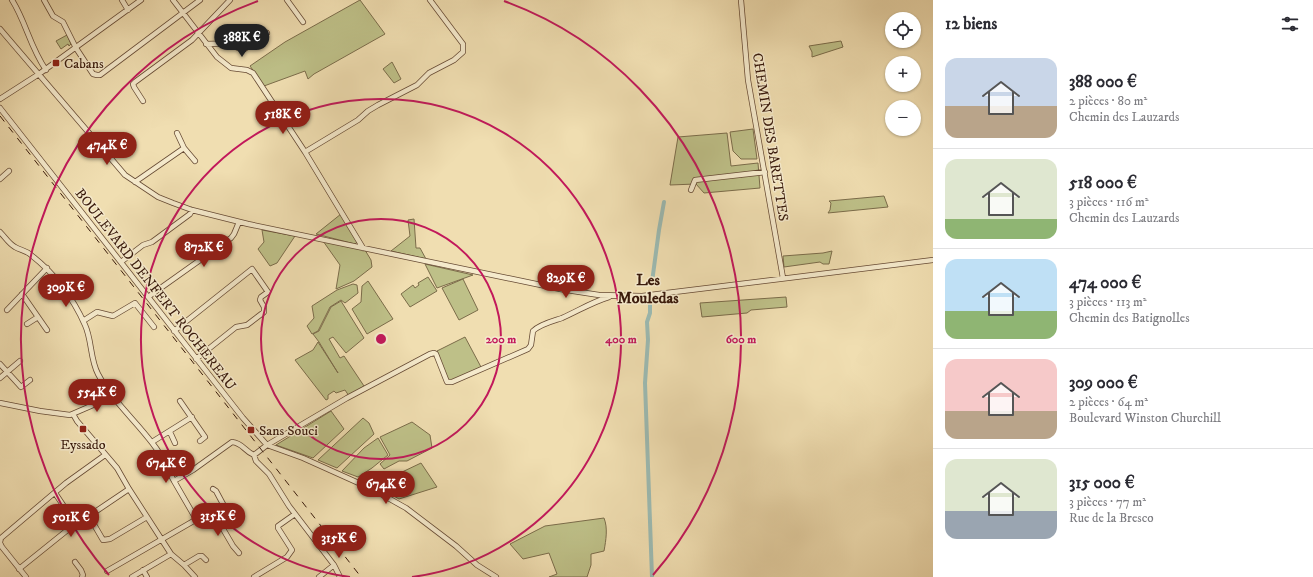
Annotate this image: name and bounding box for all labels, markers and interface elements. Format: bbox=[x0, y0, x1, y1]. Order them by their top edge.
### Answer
map controls bbox=[885, 12, 921, 136]
button: locate bbox=[885, 12, 921, 48]
text: 12 biens bbox=[945, 13, 997, 35]
icon: filters bbox=[1279, 13, 1301, 35]
pin: 388K € bbox=[209, 24, 275, 58]
text: 388K € bbox=[223, 29, 261, 45]
street label: CHEMIN DES BARETTES bbox=[748, 52, 792, 223]
place label: Cabans bbox=[64, 55, 104, 73]
button: + bbox=[885, 56, 921, 92]
marker: Cabans bbox=[51, 58, 61, 68]
text: 388 000 € bbox=[1069, 71, 1137, 93]
icon: home bbox=[977, 74, 1025, 122]
text: 2 pièces · 80 m² bbox=[1069, 93, 1147, 109]
button: − bbox=[885, 100, 921, 136]
pin: 518K € bbox=[250, 101, 316, 135]
text: 518K € bbox=[264, 106, 302, 122]
text: Chemin des Lauzards bbox=[1069, 109, 1179, 125]
pin: 474K € bbox=[74, 132, 140, 166]
text: 474K € bbox=[87, 137, 127, 153]
text: 518 000 € bbox=[1069, 172, 1137, 194]
icon: home bbox=[977, 175, 1025, 223]
street label: BOULEVARD DENFERT ROCHEREAU bbox=[71, 185, 240, 394]
text: 3 pièces · 116 m² bbox=[1069, 194, 1149, 210]
text: Chemin des Lauzards bbox=[1069, 210, 1179, 226]
pin: 872K € bbox=[171, 234, 237, 268]
text: 872K € bbox=[184, 239, 224, 255]
pin: 829K € bbox=[533, 265, 599, 299]
text: 829K € bbox=[547, 270, 585, 286]
district label: Les Mouledas bbox=[617, 270, 679, 308]
text: 474 000 € bbox=[1069, 272, 1141, 294]
pin: 309K € bbox=[33, 274, 99, 308]
icon: home bbox=[977, 275, 1025, 323]
text: 309K € bbox=[47, 279, 85, 295]
text: 3 pièces · 113 m² bbox=[1069, 294, 1147, 310]
text: Chemin des Batignolles bbox=[1069, 310, 1190, 326]
centre of rings bbox=[374, 332, 388, 346]
text: 200 m bbox=[486, 332, 516, 347]
text: 400 m bbox=[604, 332, 637, 347]
text: 600 m bbox=[726, 332, 756, 347]
text: 309 000 € bbox=[1069, 372, 1138, 394]
icon: home bbox=[977, 375, 1025, 423]
pin: 554K € bbox=[64, 379, 130, 413]
text: 554K € bbox=[77, 384, 117, 400]
text: 2 pièces · 64 m² bbox=[1069, 394, 1148, 410]
text: Boulevard Winston Churchill bbox=[1069, 410, 1221, 426]
place label: Sans Souci bbox=[259, 422, 318, 440]
marker: Eyssado bbox=[78, 424, 88, 434]
marker: Sans Souci bbox=[246, 425, 256, 435]
place label: Eyssado bbox=[60, 436, 106, 454]
pin: 674K € bbox=[133, 450, 199, 484]
text: 674K € bbox=[146, 455, 186, 471]
pin: 674K € bbox=[353, 471, 419, 505]
text: 315 000 € bbox=[1069, 472, 1135, 494]
icon: home bbox=[977, 475, 1025, 523]
text: 674K € bbox=[366, 476, 406, 492]
text: 3 pièces · 77 m² bbox=[1069, 494, 1146, 510]
pin: 315K € bbox=[185, 503, 251, 537]
pin: 501K € bbox=[38, 504, 104, 538]
text: 315K € bbox=[200, 508, 236, 524]
text: 501K € bbox=[52, 509, 90, 525]
text: Rue de la Bresco bbox=[1069, 510, 1154, 526]
pin: 315K € bbox=[306, 525, 372, 559]
text: 315K € bbox=[321, 530, 357, 546]

